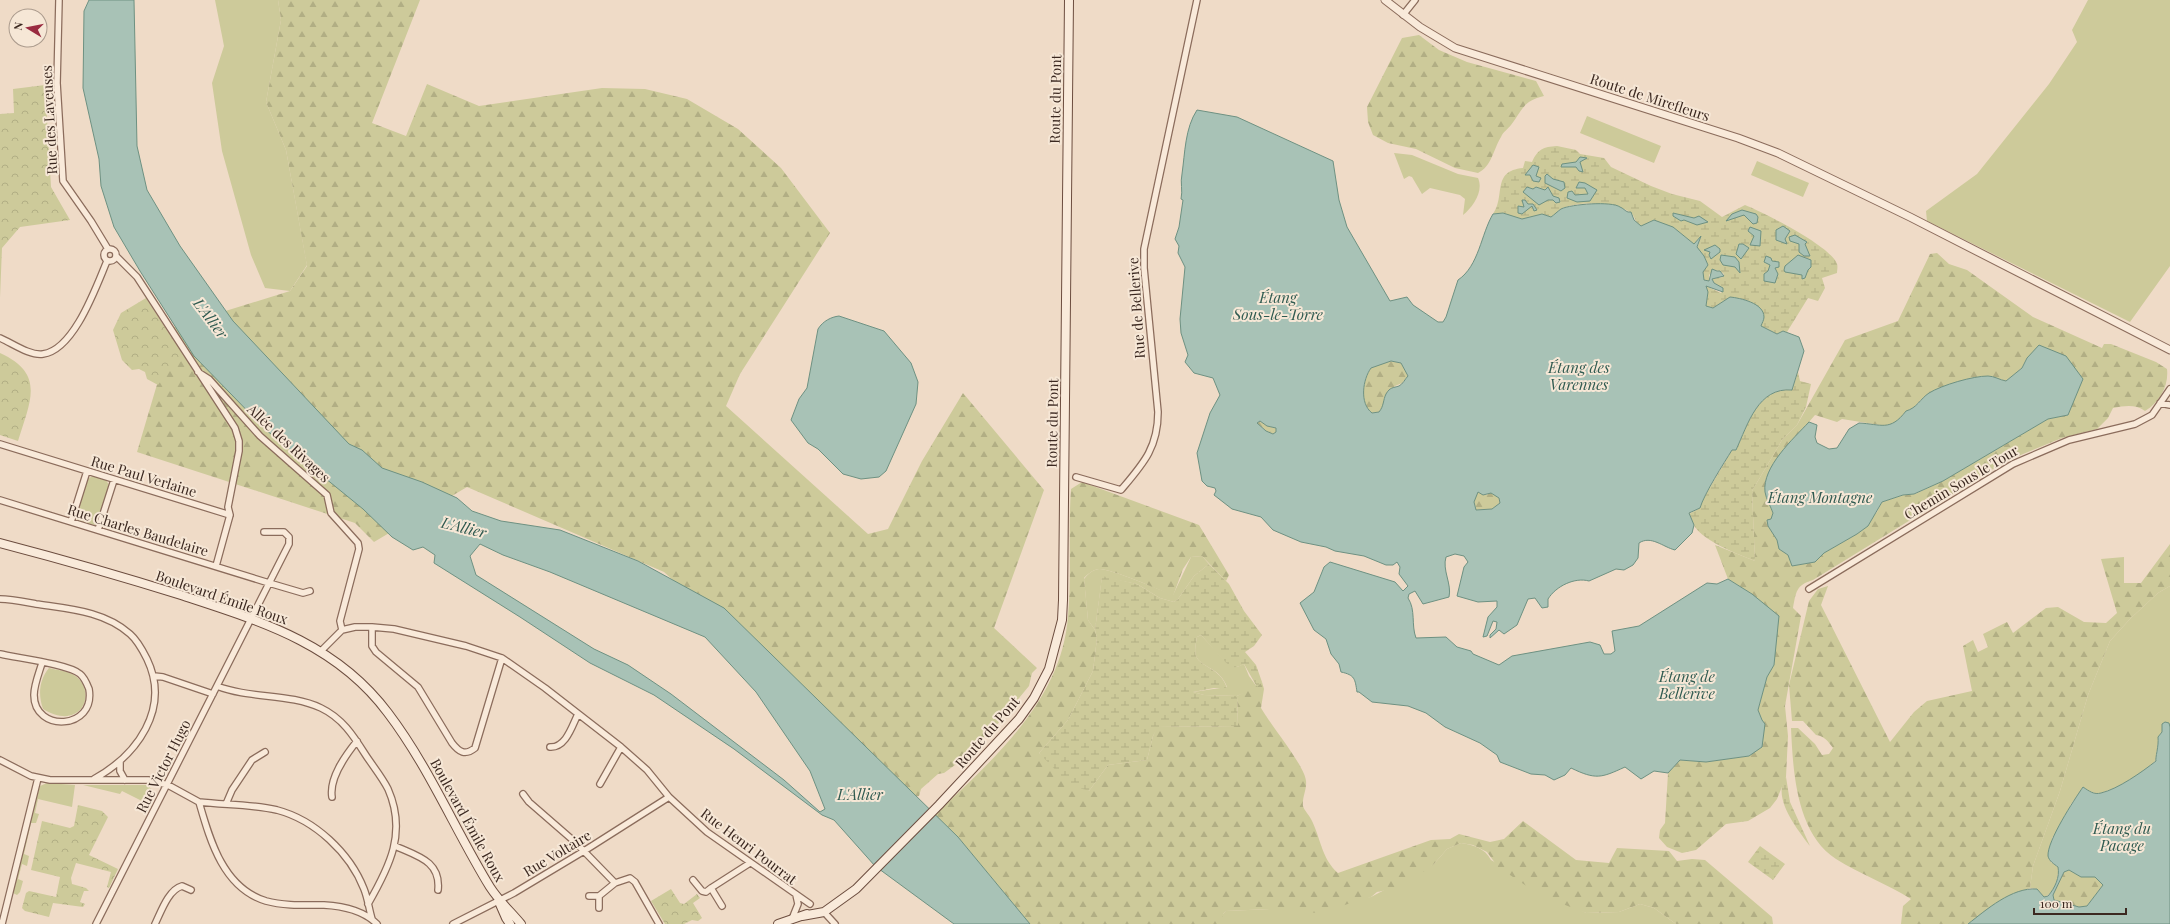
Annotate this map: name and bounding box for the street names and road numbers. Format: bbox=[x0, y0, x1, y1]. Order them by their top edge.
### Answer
street label: Route du Pont bbox=[1045, 53, 1065, 144]
street label: Rue des Laveuses bbox=[37, 65, 61, 175]
street label: Route de Mirefleurs bbox=[1588, 69, 1712, 125]
street label: Rue de Bellerive bbox=[1123, 257, 1149, 359]
street label: Route du Pont bbox=[1042, 377, 1062, 468]
street label: Allée des Rivages bbox=[243, 399, 335, 486]
street label: Chemin Sous le Tour bbox=[1900, 440, 2022, 524]
street label: Rue Paul Verlaine bbox=[89, 451, 199, 501]
street label: Rue Charles Baudelaire bbox=[65, 500, 211, 560]
street label: Boulevard Émile Roux bbox=[153, 565, 291, 629]
street label: Route du Pont bbox=[951, 691, 1024, 772]
street label: Rue Victor Hugo bbox=[131, 716, 195, 816]
street label: Boulevard Émile Roux bbox=[426, 755, 510, 886]
street label: Rue Henri Pourrat bbox=[697, 804, 802, 889]
street label: Rue Voltaire bbox=[520, 825, 594, 881]

